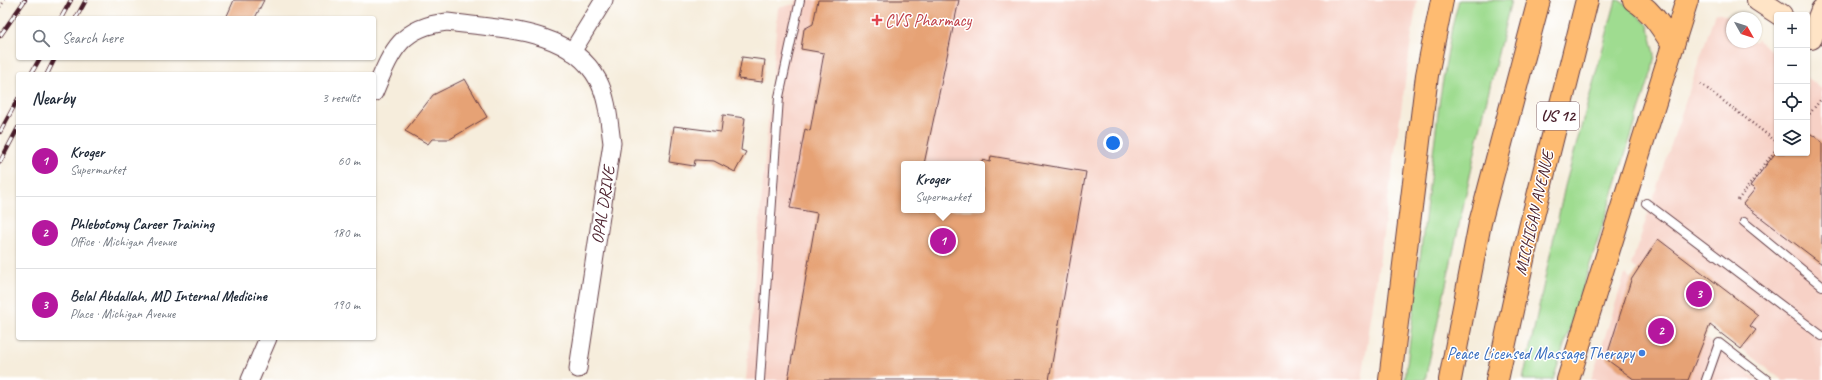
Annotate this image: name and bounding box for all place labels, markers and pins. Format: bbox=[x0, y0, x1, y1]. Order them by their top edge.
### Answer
place label: CVS Pharmacy bbox=[885, 10, 972, 31]
marker: CVS Pharmacy bbox=[872, 15, 882, 25]
pin: 1 bbox=[930, 226, 956, 256]
pin: 3 bbox=[1686, 279, 1712, 309]
pin: 2 bbox=[1648, 316, 1674, 346]
place label: Peace Licensed Massage Therapy bbox=[1447, 343, 1635, 364]
marker: Peace Licensed Massage Therapy bbox=[1637, 348, 1647, 358]

